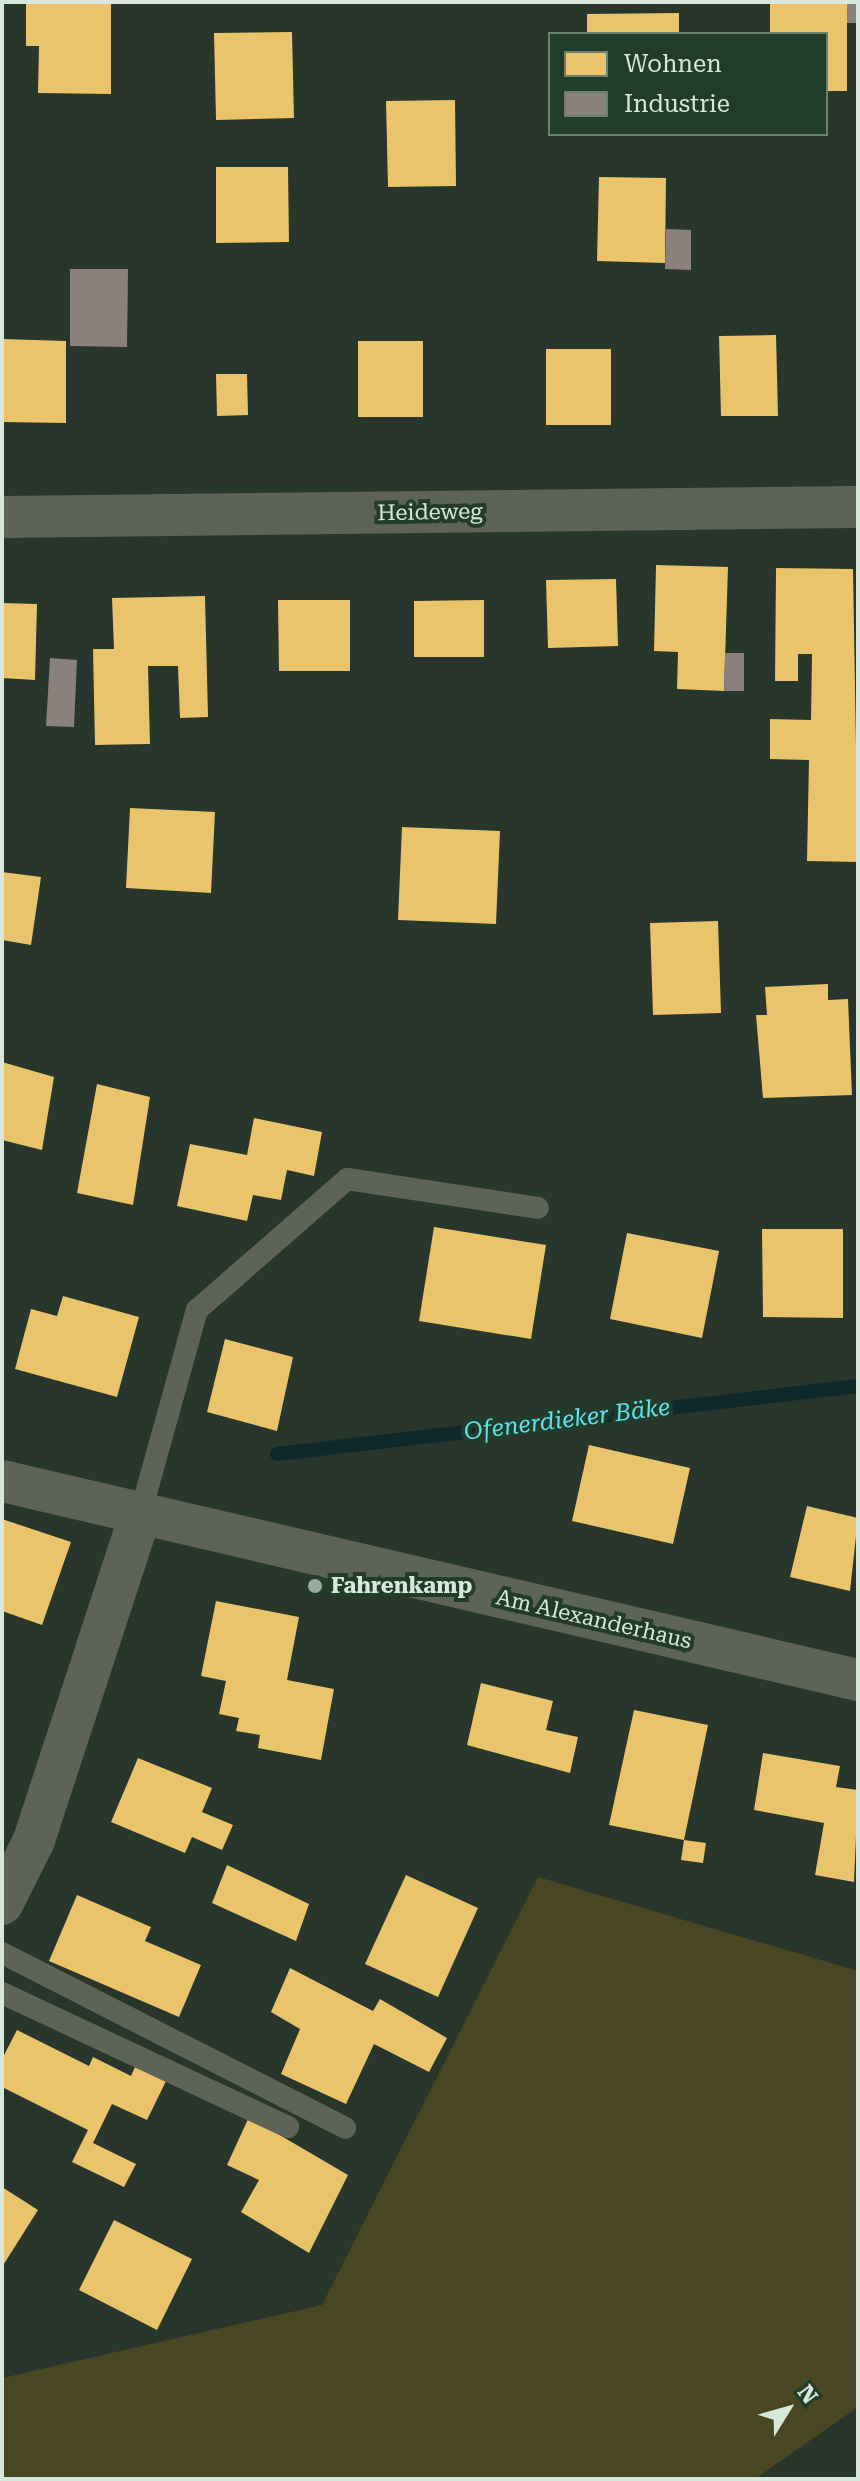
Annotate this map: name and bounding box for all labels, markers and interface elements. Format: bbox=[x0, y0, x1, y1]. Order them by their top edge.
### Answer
legend bbox=[548, 32, 828, 136]
text: Wohnen bbox=[624, 50, 722, 78]
text: Industrie bbox=[624, 90, 730, 118]
street label: Heideweg bbox=[377, 498, 483, 526]
water label: Ofenerdieker Bäke bbox=[462, 1393, 672, 1447]
place label: Fahrenkamp bbox=[331, 1573, 472, 1599]
marker: Fahrenkamp bbox=[306, 1577, 324, 1595]
street label: Am Alexanderhaus bbox=[494, 1584, 694, 1654]
north arrow bbox=[748, 2369, 828, 2449]
text: N bbox=[792, 2380, 823, 2409]

